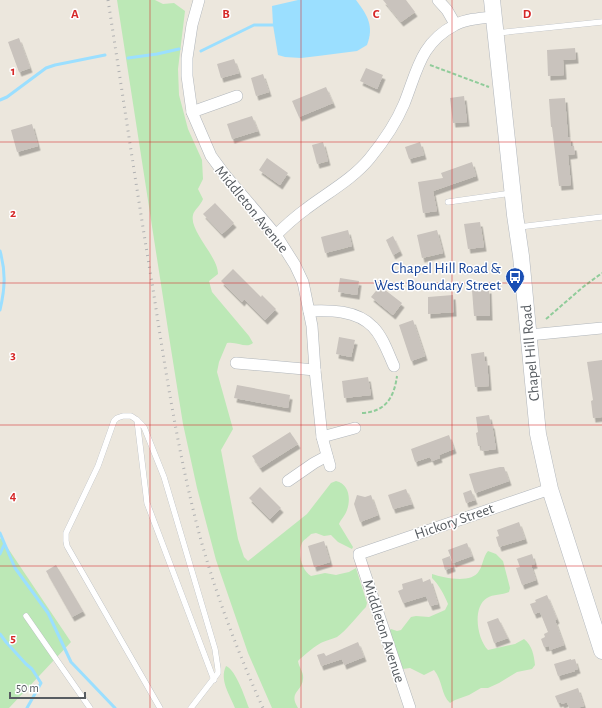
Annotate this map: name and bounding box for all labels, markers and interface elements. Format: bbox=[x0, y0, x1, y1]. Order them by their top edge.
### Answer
text: A bbox=[71, 8, 79, 21]
text: B bbox=[222, 8, 230, 21]
text: C bbox=[373, 8, 380, 21]
text: D bbox=[523, 8, 532, 21]
text: 1 bbox=[11, 65, 15, 78]
street label: Middleton Avenue bbox=[212, 163, 291, 256]
text: 2 bbox=[10, 207, 16, 220]
place label: Chapel Hill Road & West Boundary Street bbox=[374, 261, 502, 293]
bus stop icon: Chapel Hill Road & West Boundary Street bbox=[504, 266, 526, 294]
street label: Chapel Hill Road bbox=[519, 304, 542, 402]
text: 3 bbox=[10, 349, 16, 362]
text: 4 bbox=[10, 490, 17, 503]
street label: Hickory Street bbox=[413, 501, 496, 542]
street label: Middleton Avenue bbox=[360, 578, 407, 685]
text: 5 bbox=[10, 632, 16, 645]
scale bar bbox=[10, 674, 85, 700]
text: 50 m bbox=[16, 682, 39, 694]

